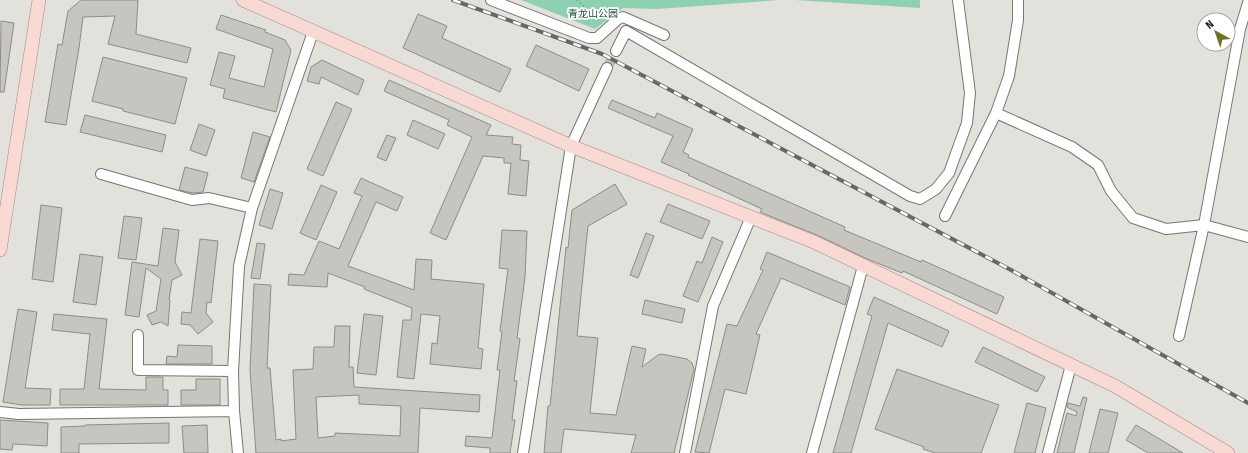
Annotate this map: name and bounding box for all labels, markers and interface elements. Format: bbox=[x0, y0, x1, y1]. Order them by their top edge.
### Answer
park label: 青龙山公园 bbox=[568, 8, 618, 20]
north arrow bbox=[1196, 12, 1236, 52]
text: N bbox=[1203, 18, 1217, 32]

